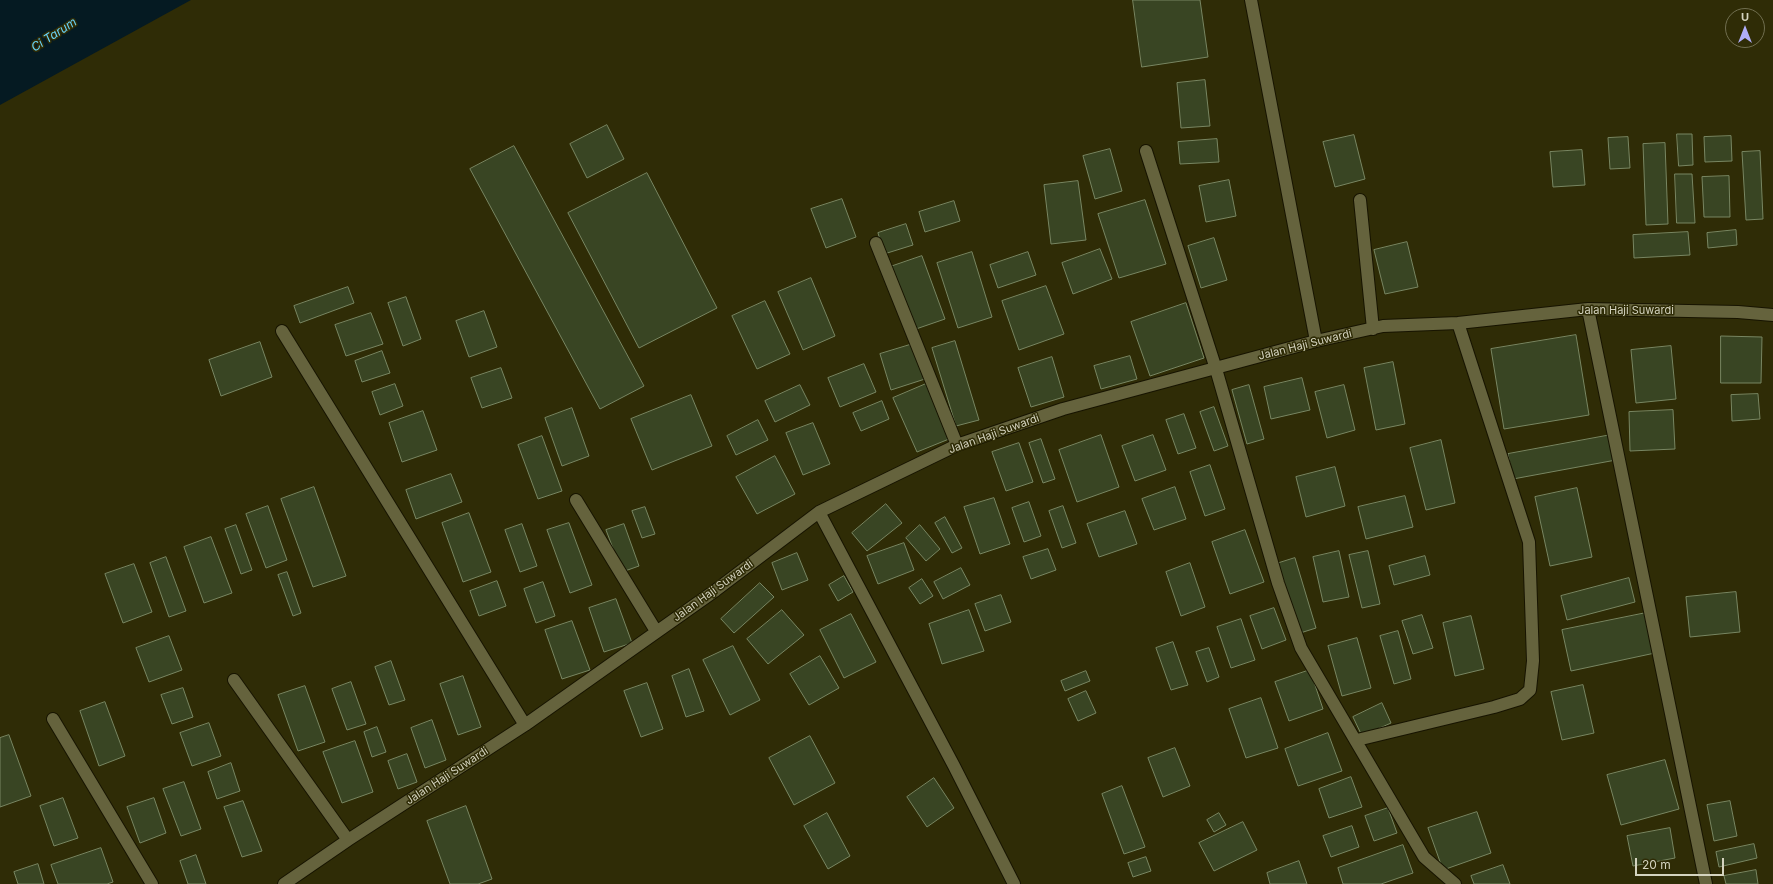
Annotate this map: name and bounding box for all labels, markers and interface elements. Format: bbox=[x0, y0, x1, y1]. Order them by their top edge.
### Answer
north arrow bbox=[1725, 8, 1765, 48]
text: U bbox=[1741, 10, 1749, 24]
water label: Ci Tarum bbox=[29, 15, 79, 55]
street label: Jalan Haji Suwardi bbox=[1578, 304, 1674, 318]
street label: Jalan Haji Suwardi bbox=[1257, 327, 1353, 363]
street label: Jalan Haji Suwardi bbox=[947, 411, 1041, 457]
street label: Jalan Haji Suwardi bbox=[670, 558, 756, 624]
street label: Jalan Haji Suwardi bbox=[403, 744, 491, 808]
scale bar bbox=[1637, 850, 1726, 876]
text: 20 m bbox=[1642, 857, 1671, 872]

